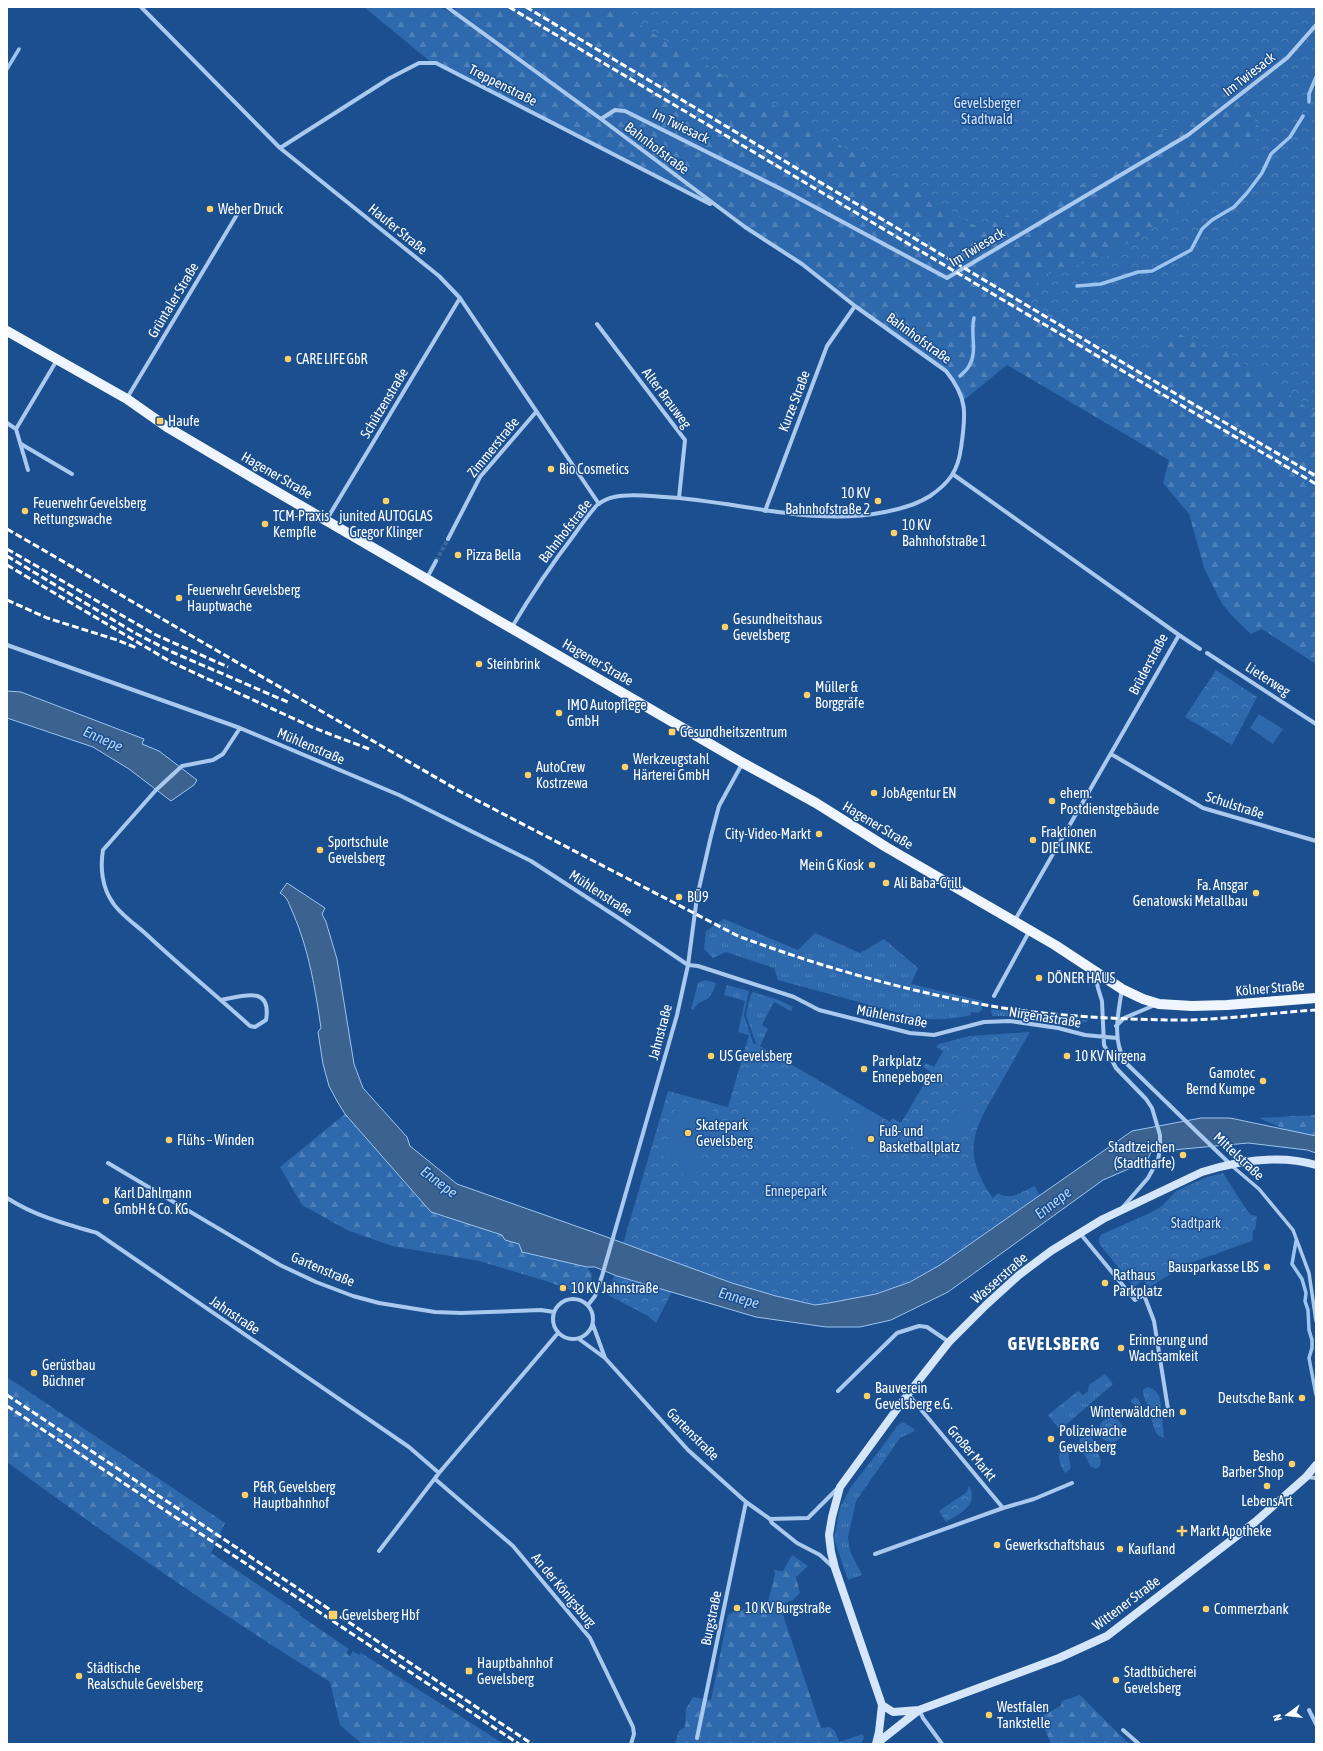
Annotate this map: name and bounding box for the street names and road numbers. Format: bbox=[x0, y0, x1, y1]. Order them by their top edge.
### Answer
street label: Im Twiesack bbox=[1220, 49, 1278, 99]
street label: Treppenstraße bbox=[466, 61, 540, 109]
street label: Im Twiesack bbox=[650, 105, 712, 147]
street label: Bahnhofstraße bbox=[622, 119, 692, 177]
street label: Haufer Straße bbox=[365, 200, 431, 258]
street label: Im Twiesack bbox=[946, 224, 1008, 270]
street label: Grüntaler Straße bbox=[144, 260, 202, 340]
street label: Bahnhofstraße bbox=[883, 309, 955, 367]
street label: Schützenstraße bbox=[357, 365, 411, 441]
street label: Alter Brauweg bbox=[639, 365, 695, 431]
street label: Kurze Straße bbox=[775, 368, 813, 434]
street label: Zimmerstraße bbox=[464, 414, 522, 480]
street label: Hagener Straße bbox=[239, 448, 315, 502]
street label: Bahnhofstraße bbox=[535, 496, 595, 566]
street label: Brüderstraße bbox=[1125, 631, 1171, 697]
street label: Hagener Straße bbox=[560, 635, 636, 689]
street label: Lieterweg bbox=[1243, 659, 1293, 699]
street label: Mühlenstraße bbox=[275, 725, 347, 767]
street label: Schulstraße bbox=[1204, 788, 1266, 822]
street label: Hagener Straße bbox=[840, 798, 916, 852]
street label: Mühlenstraße bbox=[566, 867, 636, 919]
street label: Kölner Straße bbox=[1235, 977, 1305, 999]
street label: Mühlenstraße bbox=[855, 1001, 929, 1031]
street label: Jahnstraße bbox=[645, 1002, 675, 1062]
street label: Nirgenastraße bbox=[1008, 1003, 1082, 1031]
street label: Mittelstraße bbox=[1211, 1129, 1267, 1183]
street label: Gartenstraße bbox=[289, 1249, 357, 1289]
street label: Wasserstraße bbox=[968, 1249, 1030, 1307]
street label: Jahnstraße bbox=[207, 1292, 263, 1338]
street label: Gartenstraße bbox=[664, 1405, 722, 1463]
street label: Großer Markt bbox=[944, 1422, 1000, 1484]
street label: An der Königsburg bbox=[528, 1550, 600, 1630]
street label: Wittener Straße bbox=[1089, 1573, 1163, 1633]
street label: Burgstraße bbox=[697, 1589, 725, 1647]

